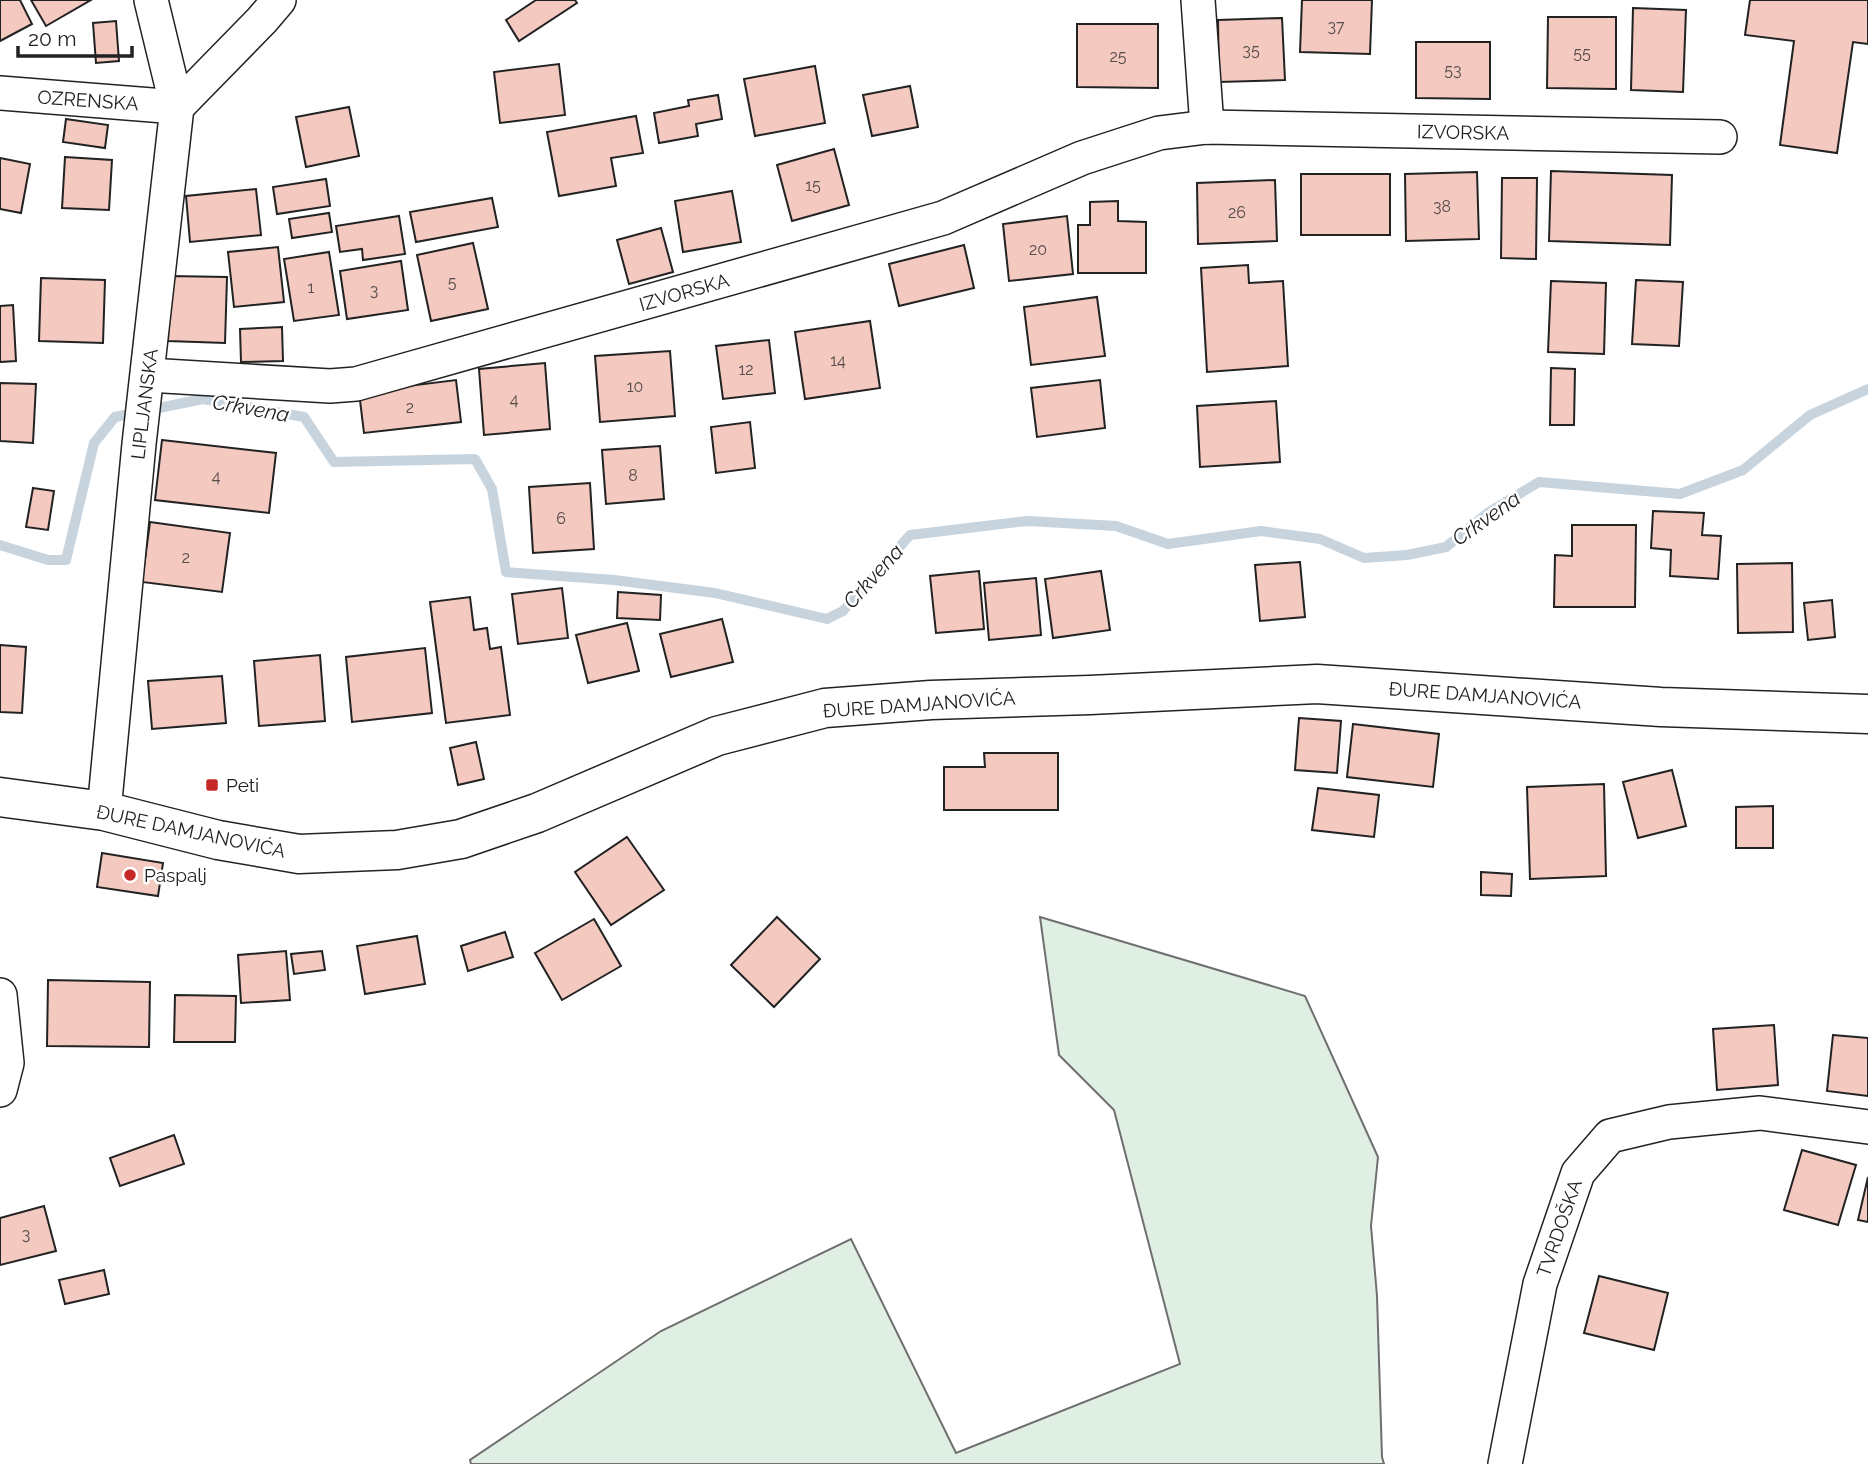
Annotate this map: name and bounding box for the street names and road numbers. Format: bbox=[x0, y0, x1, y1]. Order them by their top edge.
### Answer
street label: OZRENSKA bbox=[37, 85, 139, 115]
street label: IZVORSKA bbox=[1417, 120, 1510, 144]
street label: IZVORSKA bbox=[637, 269, 732, 315]
street label: LIPLJANSKA bbox=[126, 347, 162, 461]
street label: ĐURE DAMJANOVIĆA bbox=[1388, 677, 1582, 713]
street label: ĐURE DAMJANOVIĆA bbox=[822, 686, 1016, 722]
street label: ĐURE DAMJANOVIĆA bbox=[94, 800, 288, 862]
street label: TVRDOŠKA bbox=[1532, 1176, 1586, 1279]

